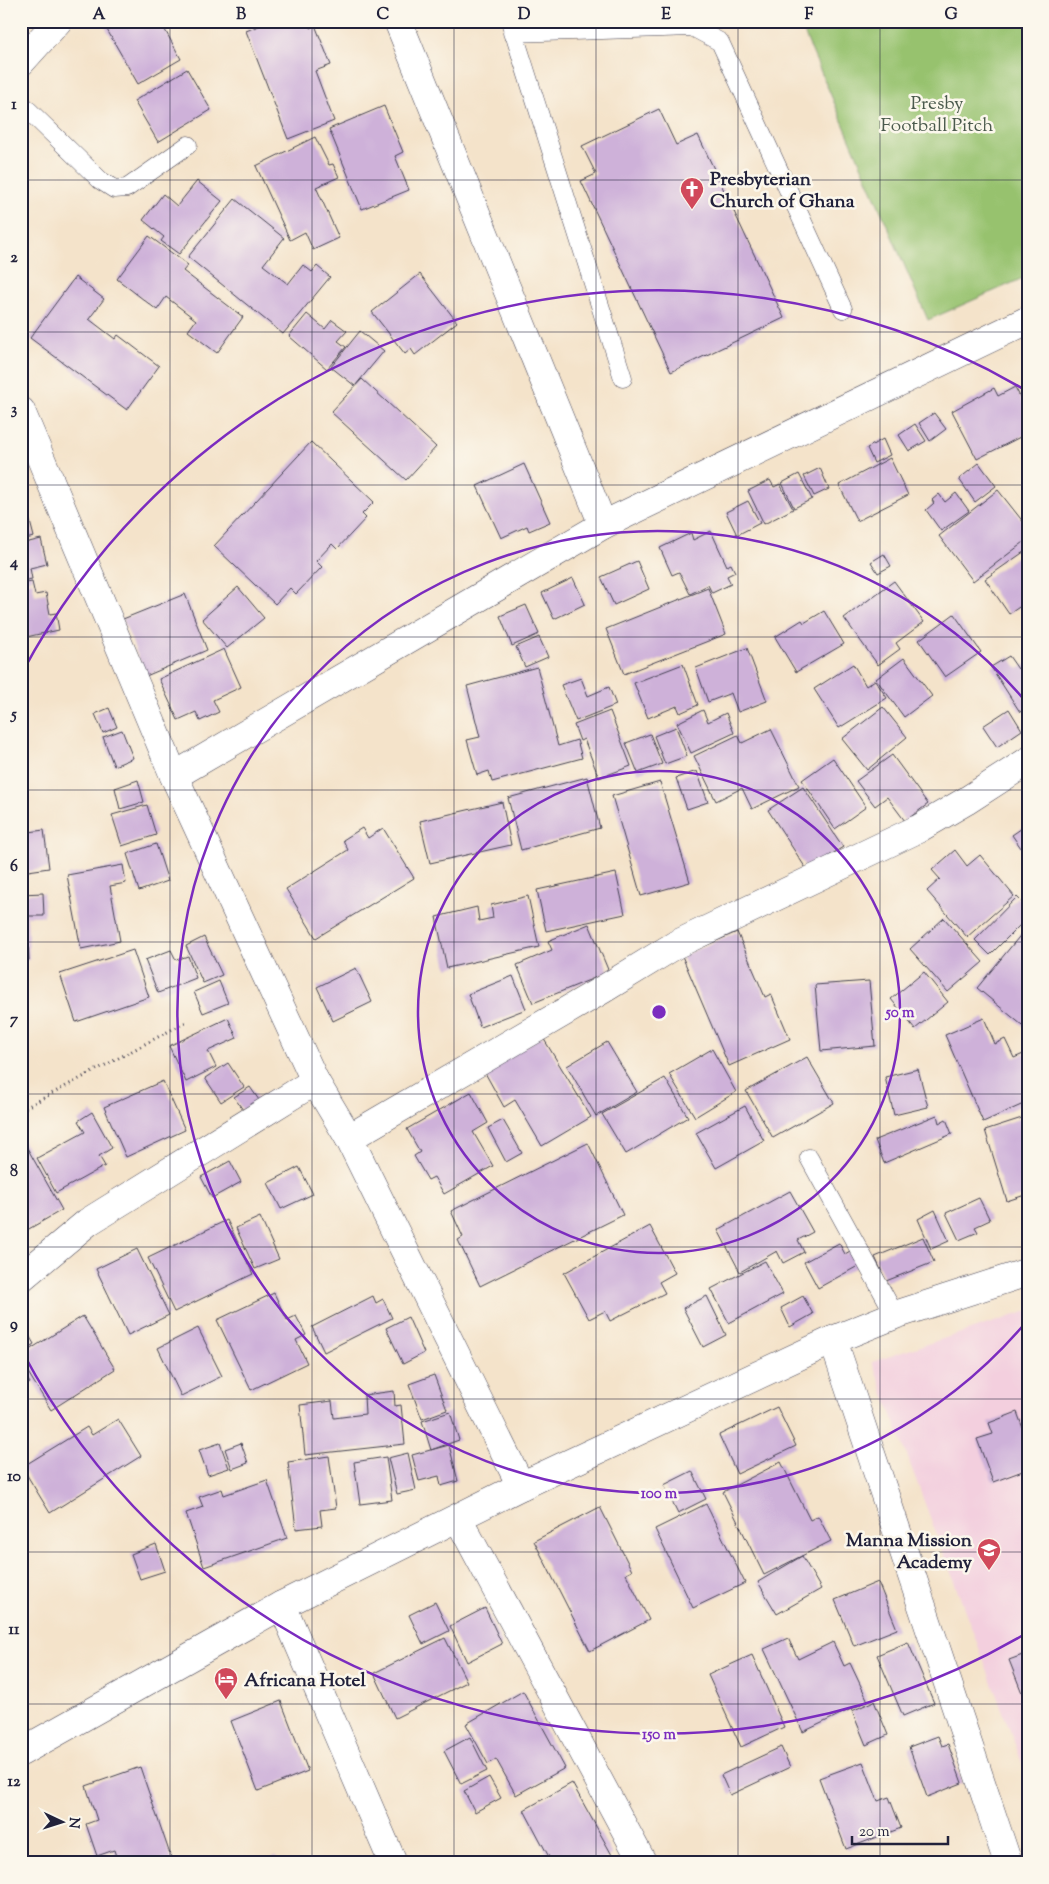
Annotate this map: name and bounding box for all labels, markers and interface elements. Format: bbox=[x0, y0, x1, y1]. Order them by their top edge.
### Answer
text: A bbox=[93, 4, 106, 27]
text: B bbox=[236, 4, 246, 27]
text: C bbox=[377, 4, 390, 27]
text: D bbox=[518, 4, 531, 27]
text: E bbox=[661, 4, 671, 27]
text: F bbox=[805, 4, 814, 27]
text: G bbox=[944, 4, 958, 27]
park label: Presby Football Pitch bbox=[881, 91, 993, 140]
text: 1 bbox=[11, 94, 17, 117]
place label: Presbyterian Church of Ghana bbox=[710, 167, 855, 216]
church icon: Presbyterian Church of Ghana bbox=[679, 176, 705, 210]
text: 2 bbox=[10, 247, 18, 270]
text: 3 bbox=[11, 399, 18, 422]
text: 4 bbox=[9, 552, 18, 575]
text: 5 bbox=[9, 704, 17, 727]
text: 6 bbox=[10, 856, 18, 879]
centre of rings bbox=[650, 1003, 668, 1021]
text: 50 m bbox=[885, 1003, 915, 1024]
text: 7 bbox=[10, 1009, 19, 1032]
text: 8 bbox=[10, 1161, 18, 1184]
text: 9 bbox=[10, 1314, 18, 1337]
text: 10 bbox=[7, 1466, 21, 1489]
text: 100 m bbox=[641, 1484, 678, 1505]
place label: Manna Mission Academy bbox=[846, 1528, 973, 1577]
school or university icon: Manna Mission Academy bbox=[976, 1537, 1002, 1571]
text: 11 bbox=[9, 1619, 20, 1642]
hotel icon: Africana Hotel bbox=[213, 1666, 239, 1700]
place label: Africana Hotel bbox=[244, 1668, 366, 1695]
text: 150 m bbox=[642, 1725, 676, 1746]
text: 12 bbox=[8, 1771, 21, 1794]
north arrow bbox=[38, 1796, 88, 1846]
scale bar bbox=[852, 1814, 948, 1846]
text: N bbox=[63, 1816, 83, 1829]
text: 20 m bbox=[859, 1822, 890, 1843]

